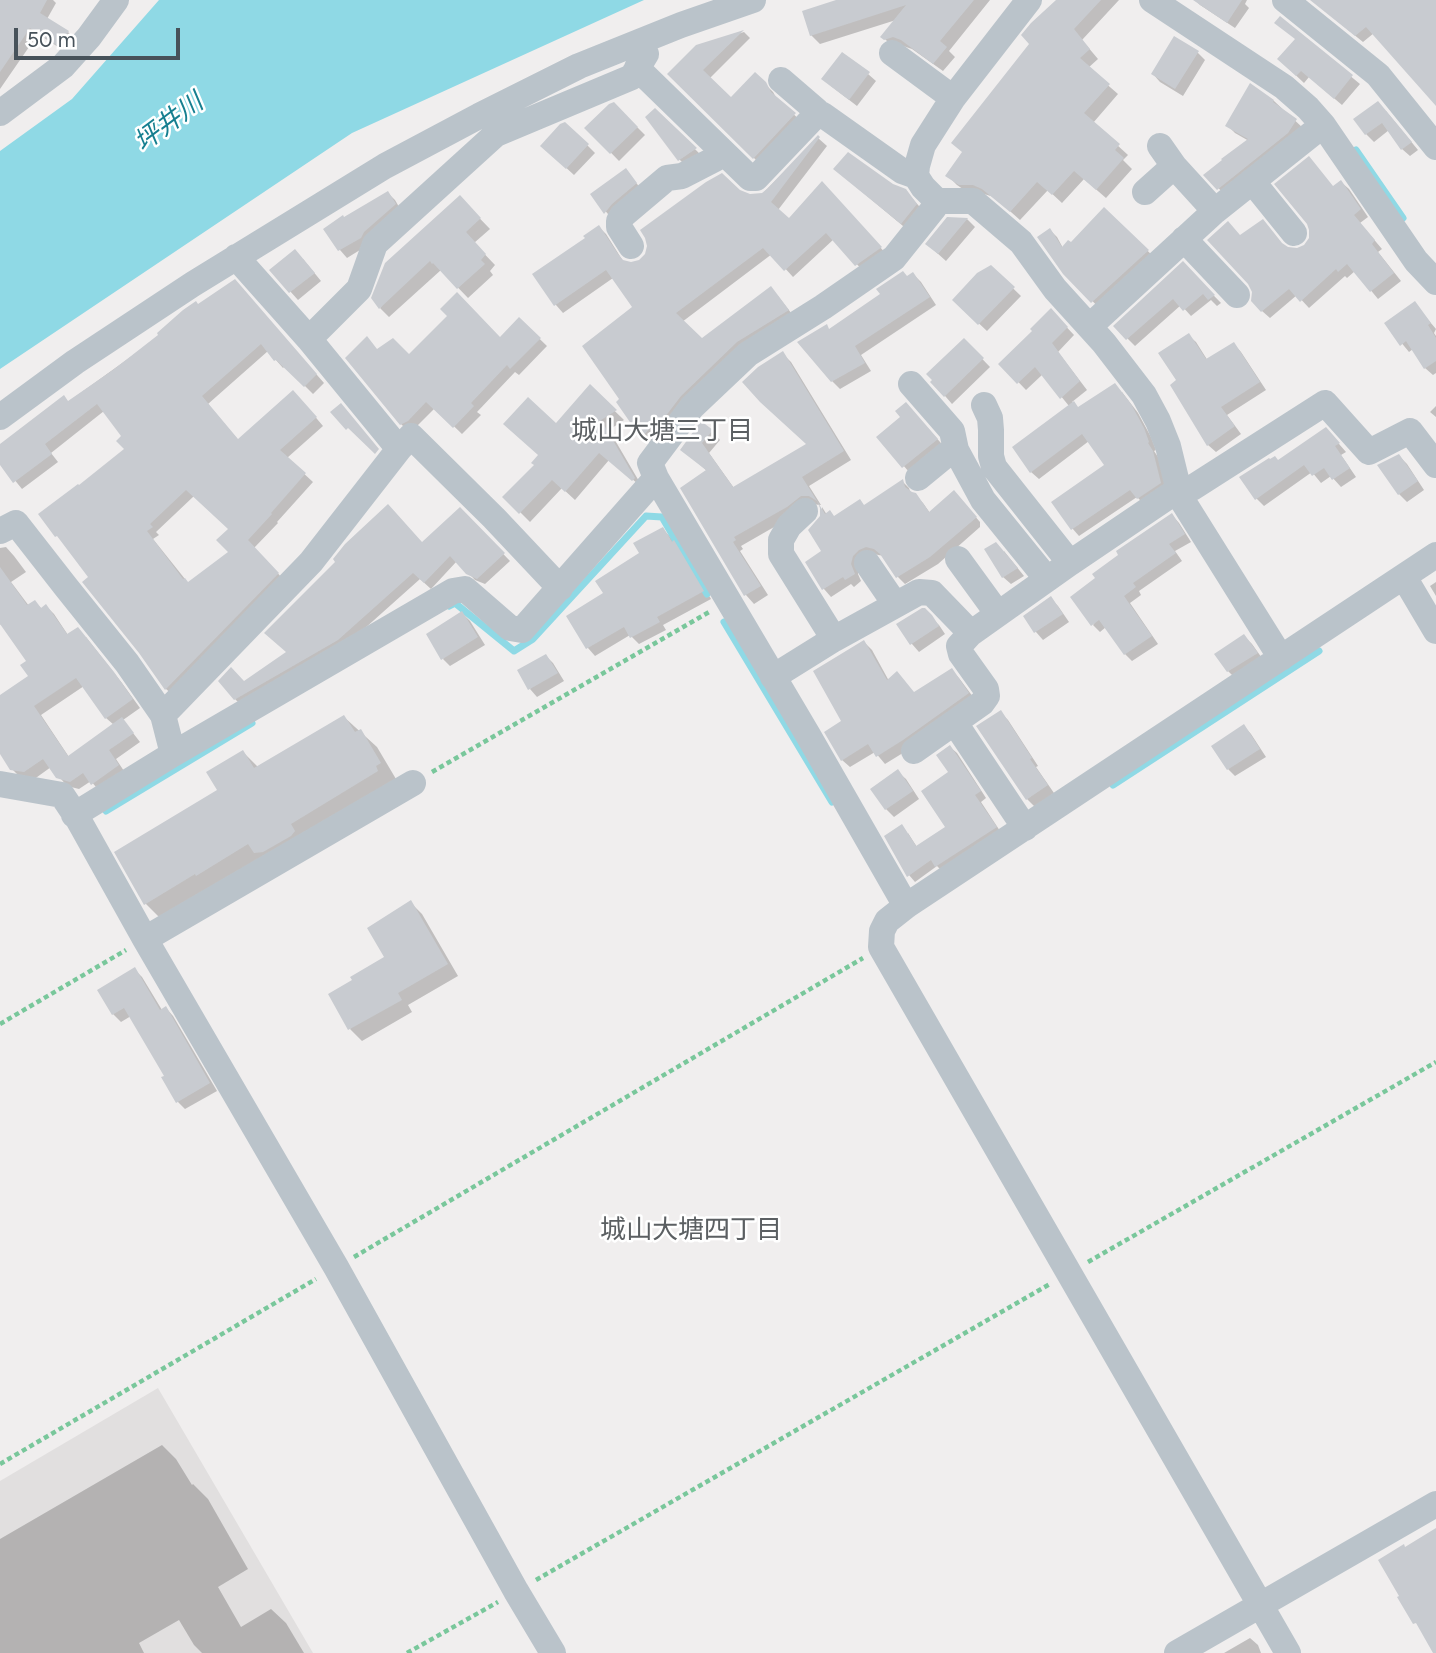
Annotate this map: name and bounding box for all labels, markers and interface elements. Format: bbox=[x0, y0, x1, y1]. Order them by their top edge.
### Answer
scale bar bbox=[18, 14, 184, 58]
text: 50 m bbox=[27, 27, 76, 52]
water label: 坪井川 bbox=[128, 87, 210, 159]
district label: 城山大塘三丁目 bbox=[571, 415, 753, 447]
district label: 城山大塘四丁目 bbox=[600, 1214, 782, 1246]

